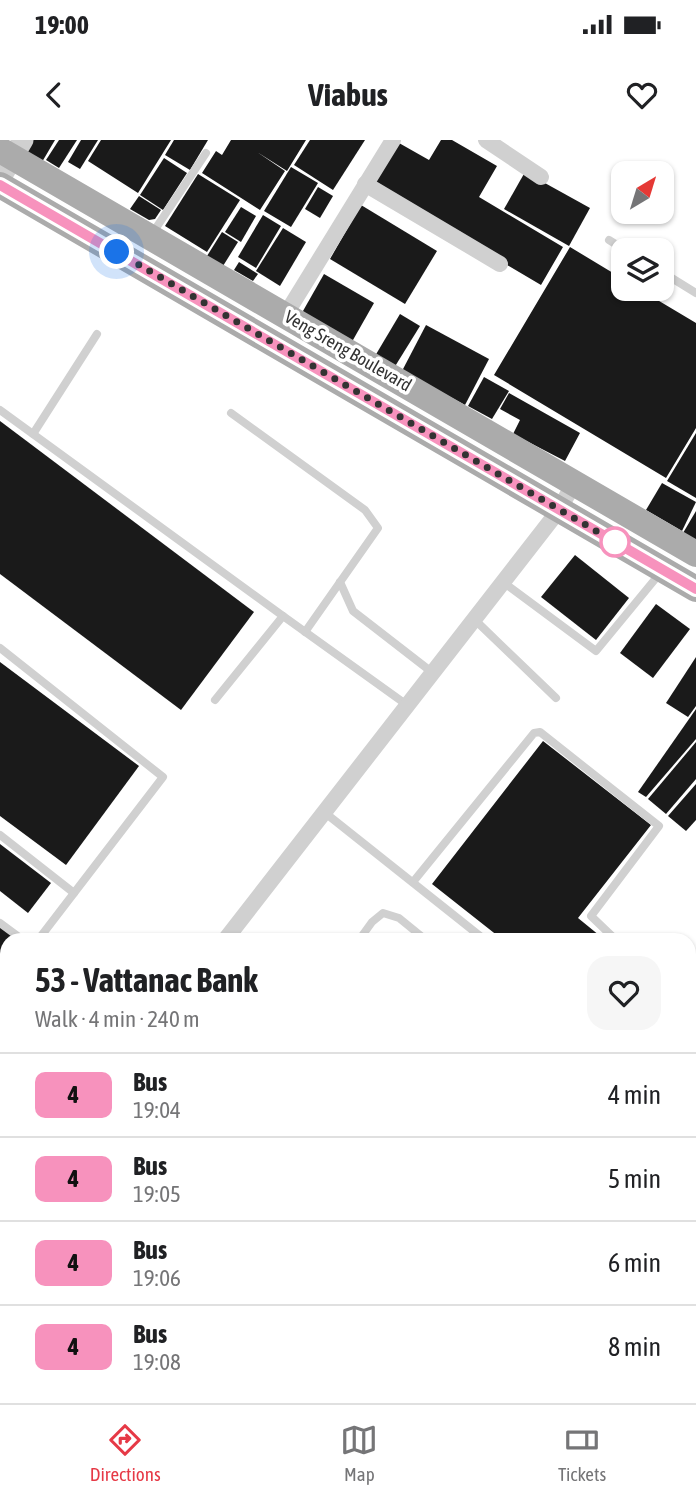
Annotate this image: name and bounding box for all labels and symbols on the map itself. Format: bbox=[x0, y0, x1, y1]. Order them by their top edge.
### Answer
north arrow bbox=[611, 161, 674, 224]
your location bbox=[99, 234, 134, 269]
street label: Veng Sreng Boulevard bbox=[281, 306, 415, 395]
unlabelled marker bbox=[600, 527, 630, 557]

